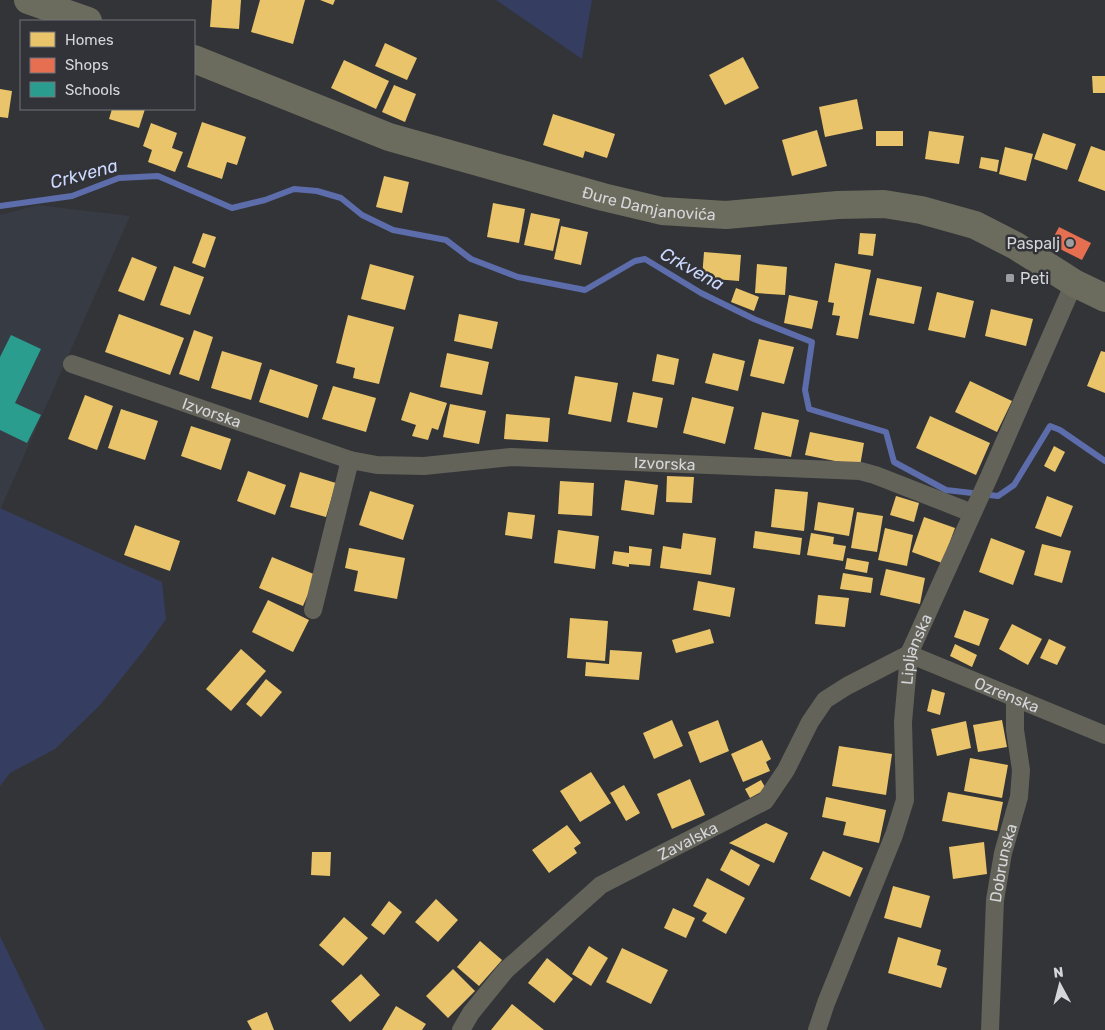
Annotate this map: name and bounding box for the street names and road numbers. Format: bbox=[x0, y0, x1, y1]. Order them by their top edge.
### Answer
street label: Đure Damjanovića bbox=[580, 183, 716, 224]
street label: Izvorska bbox=[180, 394, 244, 432]
street label: Izvorska bbox=[634, 453, 696, 474]
street label: Lipljanska bbox=[897, 611, 936, 685]
street label: Ozrenska bbox=[971, 673, 1042, 717]
street label: Zavalska bbox=[655, 818, 721, 864]
street label: Dobrunska bbox=[986, 821, 1021, 904]

